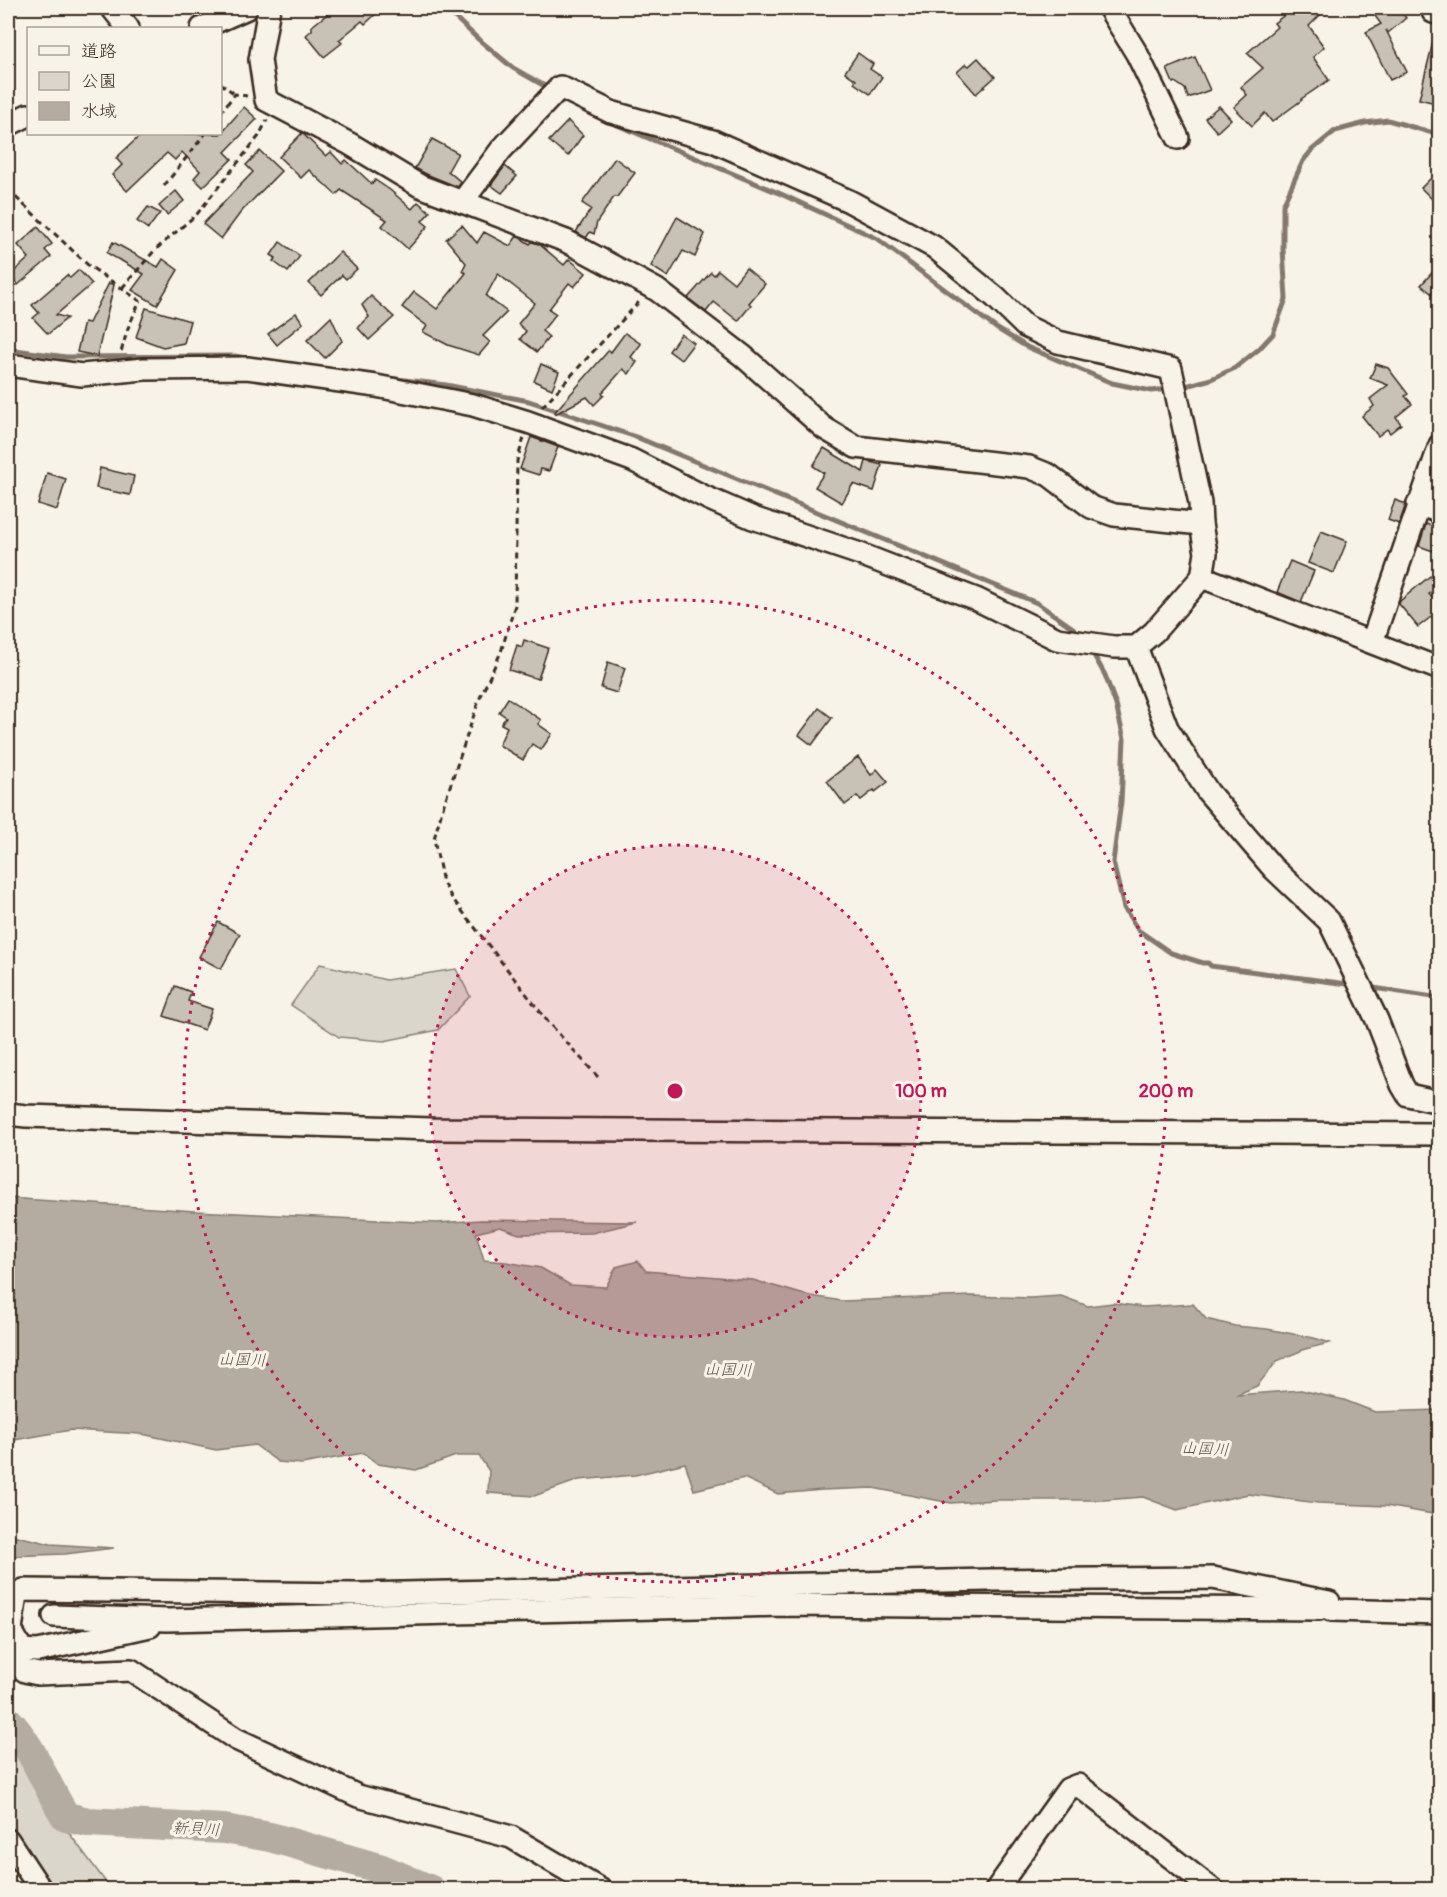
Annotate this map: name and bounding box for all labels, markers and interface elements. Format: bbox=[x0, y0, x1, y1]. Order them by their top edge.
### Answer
legend bbox=[27, 27, 222, 135]
text: 道路 bbox=[81, 40, 117, 63]
text: 公園 bbox=[81, 70, 117, 93]
text: 水域 bbox=[81, 100, 117, 123]
text: 100 m bbox=[895, 1080, 947, 1103]
text: 200 m bbox=[1139, 1080, 1193, 1103]
centre of rings bbox=[665, 1081, 685, 1101]
water label: 山国川 bbox=[218, 1350, 266, 1370]
water label: 山国川 bbox=[704, 1360, 752, 1380]
water label: 山国川 bbox=[1180, 1438, 1229, 1460]
water label: 新貝川 bbox=[171, 1818, 220, 1840]

